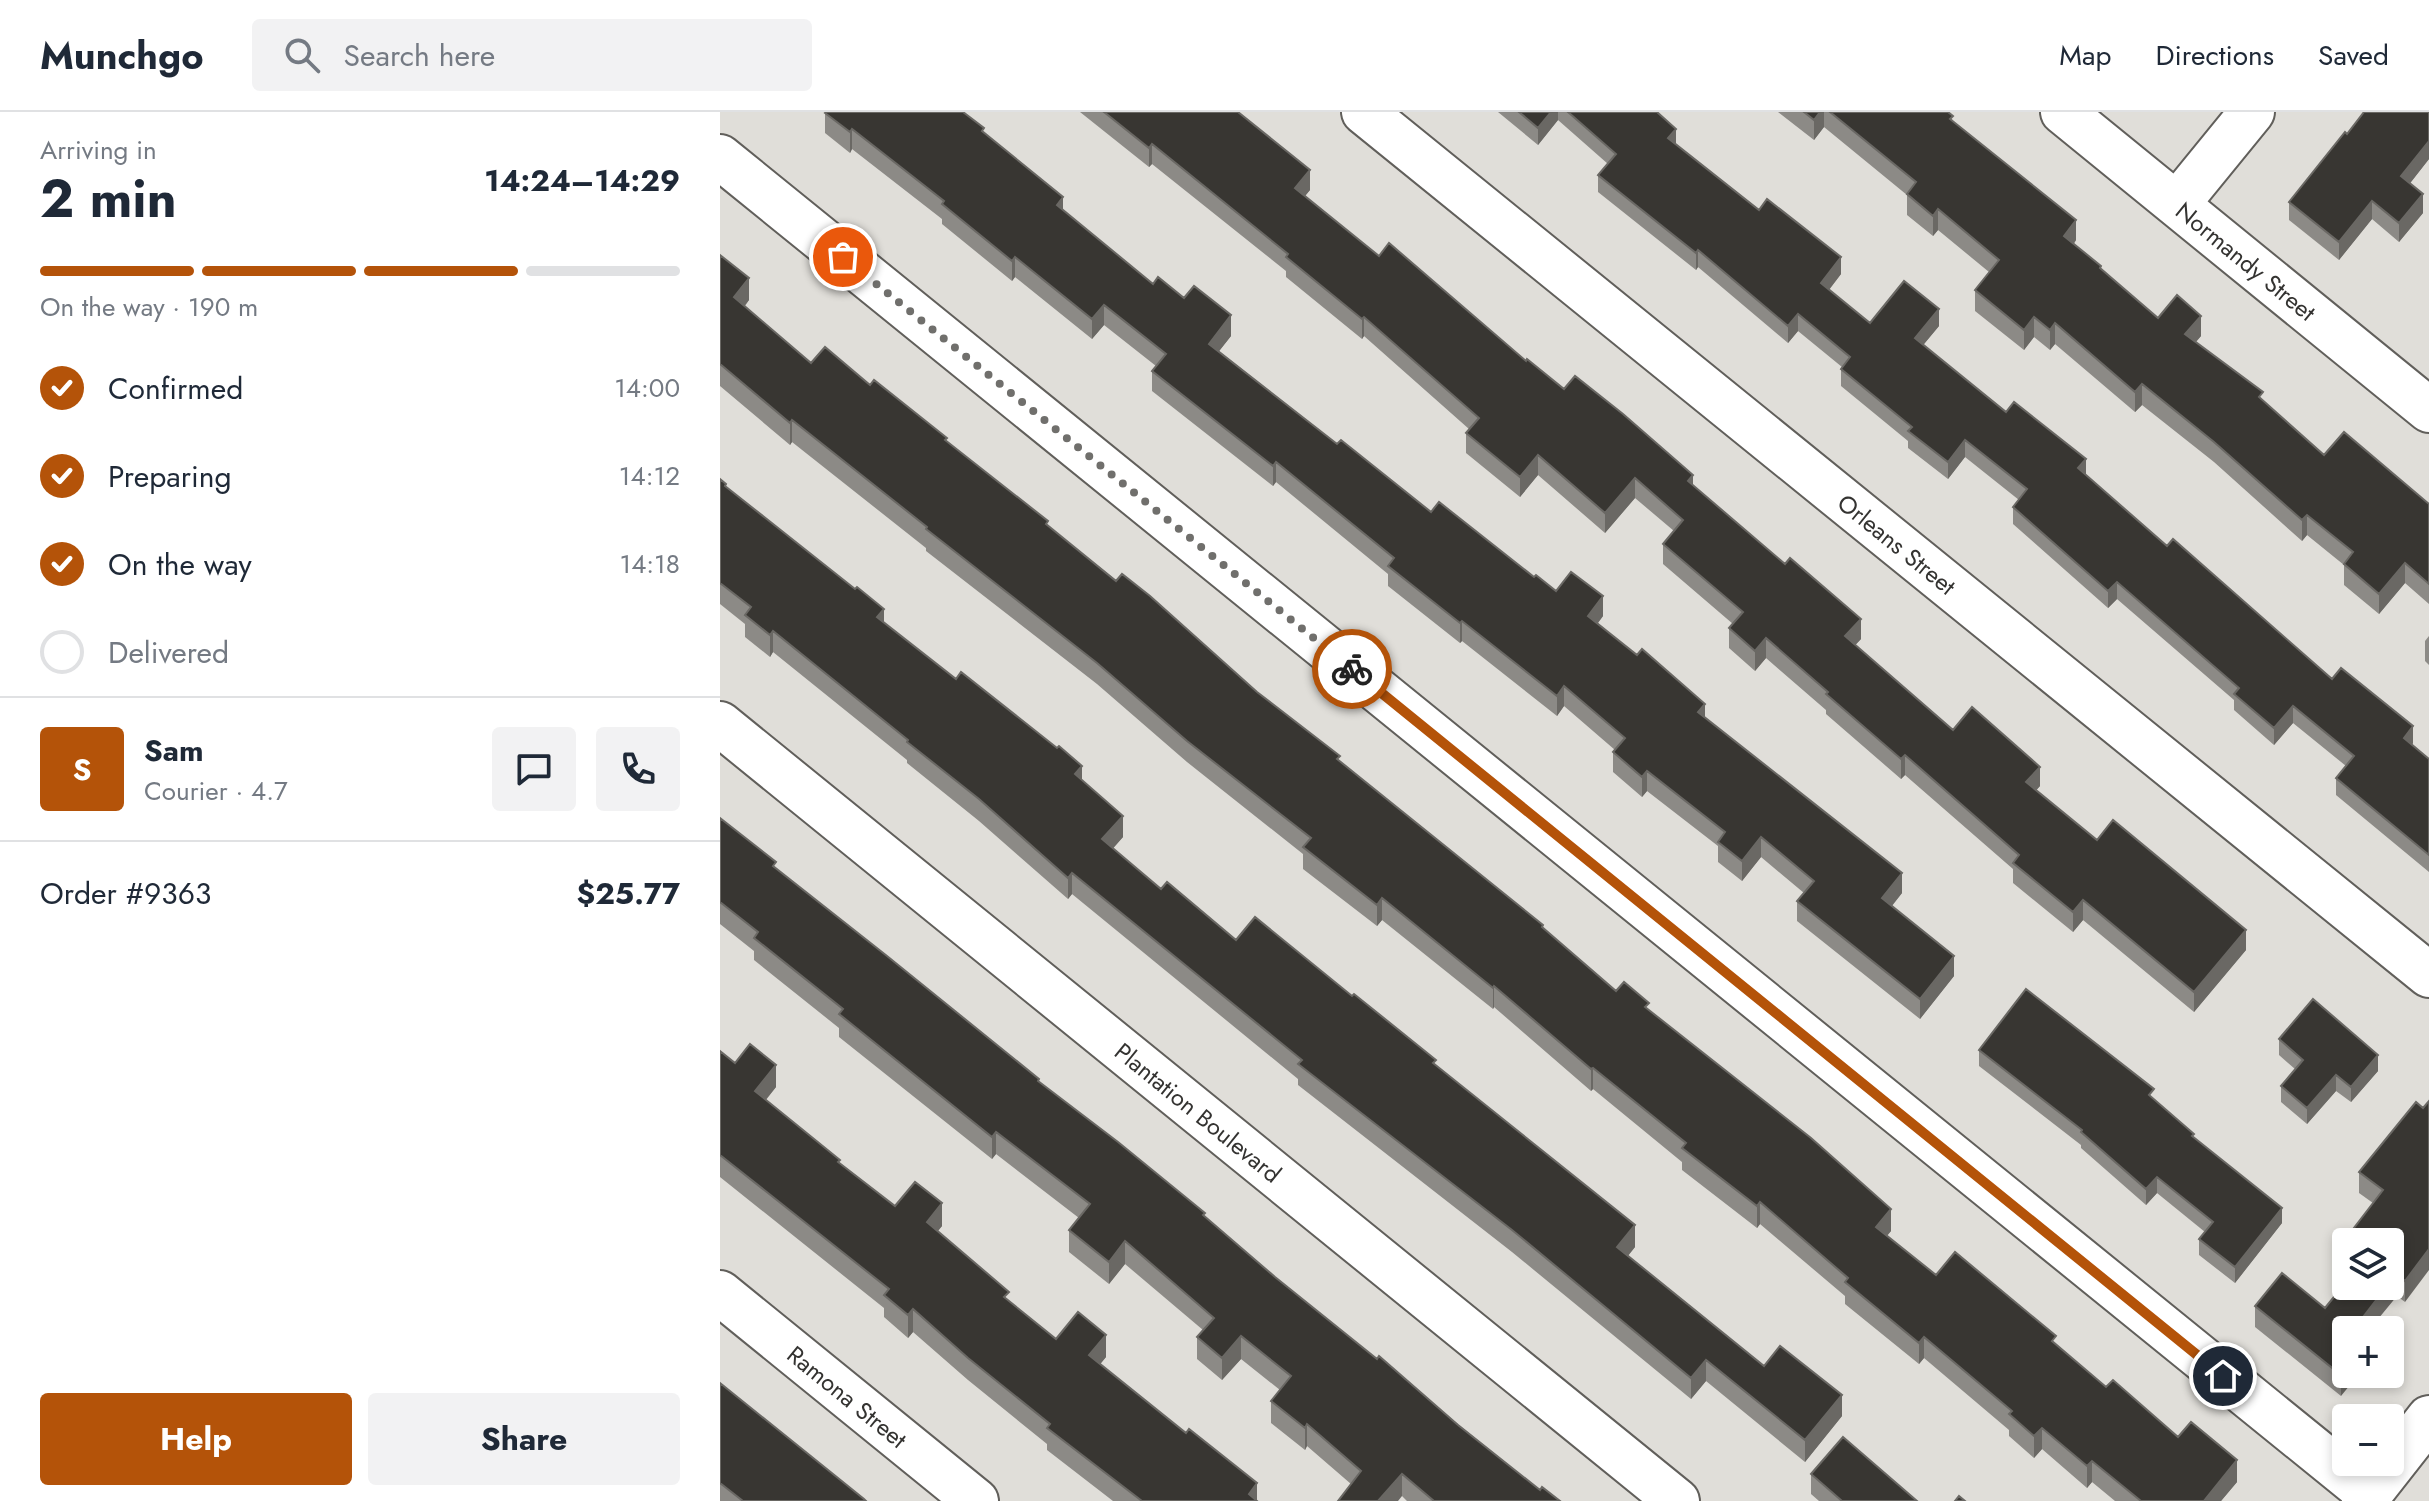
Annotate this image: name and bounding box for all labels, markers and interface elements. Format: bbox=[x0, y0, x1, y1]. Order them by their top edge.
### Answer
search box bbox=[252, 19, 812, 91]
text: Munchgo bbox=[40, 28, 204, 83]
icon: search bbox=[280, 33, 324, 77]
text: Search here bbox=[344, 34, 495, 77]
text: Map bbox=[2059, 35, 2111, 76]
text: Directions bbox=[2155, 35, 2274, 76]
text: Saved bbox=[2318, 35, 2389, 76]
text: Arriving in bbox=[40, 131, 157, 169]
text: 14:24–14:29 bbox=[484, 159, 680, 202]
text: 2 min bbox=[40, 161, 177, 237]
street label: Normandy Street bbox=[2168, 193, 2324, 329]
pin bbox=[809, 223, 877, 291]
icon: bag bbox=[821, 235, 865, 279]
text: On the way · 190 m bbox=[40, 288, 258, 326]
icon: check bbox=[40, 366, 84, 410]
text: Confirmed bbox=[108, 367, 243, 410]
text: 14:00 bbox=[614, 369, 680, 407]
icon: check bbox=[40, 454, 84, 498]
text: Preparing bbox=[108, 455, 232, 498]
text: 14:12 bbox=[619, 457, 680, 495]
street label: Orleans Street bbox=[1830, 485, 1964, 603]
icon: check bbox=[40, 542, 84, 586]
text: On the way bbox=[108, 543, 252, 586]
text: 14:18 bbox=[619, 545, 680, 583]
courier bbox=[1312, 629, 1392, 709]
text: Delivered bbox=[108, 631, 229, 674]
icon: bike bbox=[1330, 647, 1374, 691]
button: chat bbox=[492, 727, 576, 811]
button: phone bbox=[596, 727, 680, 811]
text: Sam bbox=[144, 729, 204, 772]
text: S bbox=[73, 748, 91, 791]
text: Courier · 4.7 bbox=[144, 772, 288, 810]
text: Order #9363 bbox=[40, 872, 211, 915]
text: $25.77 bbox=[576, 872, 680, 915]
street label: Plantation Boulevard bbox=[1107, 1034, 1289, 1191]
map controls bbox=[2332, 1228, 2404, 1476]
button: layers bbox=[2332, 1228, 2404, 1300]
button: + bbox=[2332, 1316, 2404, 1388]
street label: Ramona Street bbox=[780, 1337, 915, 1456]
pin bbox=[2189, 1342, 2257, 1410]
icon: home bbox=[2201, 1354, 2245, 1398]
button: Help bbox=[40, 1393, 352, 1485]
button: Share bbox=[368, 1393, 680, 1485]
button: − bbox=[2332, 1404, 2404, 1476]

